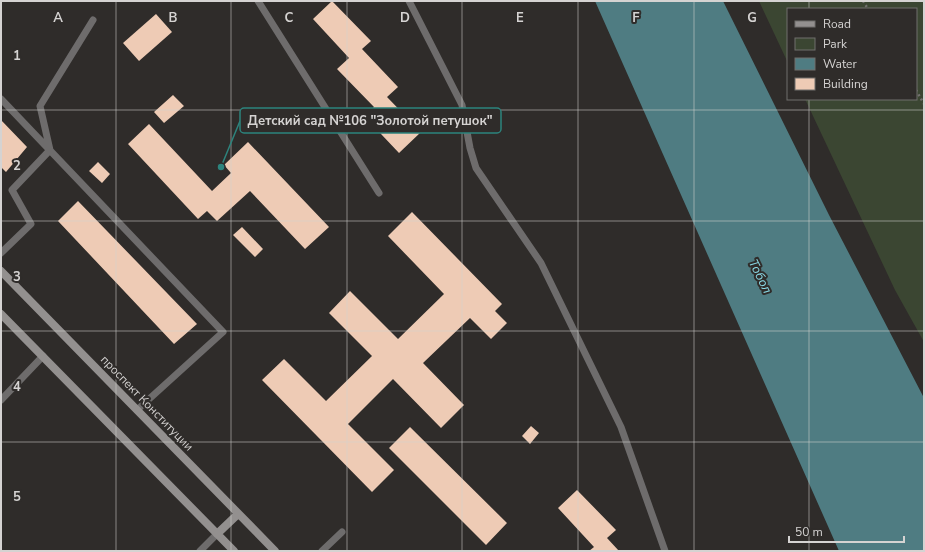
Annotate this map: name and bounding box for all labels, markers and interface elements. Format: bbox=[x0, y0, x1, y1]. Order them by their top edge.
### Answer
legend bbox=[787, 8, 917, 100]
text: A bbox=[53, 9, 63, 27]
text: B bbox=[169, 9, 178, 27]
text: C bbox=[285, 9, 294, 27]
text: D bbox=[400, 9, 410, 27]
text: E bbox=[516, 9, 524, 27]
text: F bbox=[632, 9, 640, 27]
text: G bbox=[747, 9, 757, 27]
text: Road bbox=[823, 16, 851, 32]
text: Park bbox=[823, 36, 848, 52]
text: 1 bbox=[13, 47, 21, 65]
text: Water bbox=[823, 56, 857, 72]
text: Building bbox=[823, 76, 868, 92]
callout: Детский сад №106 "Золотой петушок" bbox=[240, 108, 501, 133]
text: Детский сад №106 "Золотой петушок" bbox=[248, 112, 493, 130]
text: 2 bbox=[13, 157, 21, 175]
water label: Тобол bbox=[744, 256, 776, 297]
text: 3 bbox=[13, 268, 21, 286]
street label: проспект Конституции bbox=[97, 352, 197, 454]
text: 4 bbox=[13, 378, 21, 396]
text: 5 bbox=[13, 488, 21, 506]
scale bar bbox=[789, 518, 904, 544]
text: 50 m bbox=[795, 524, 823, 540]

